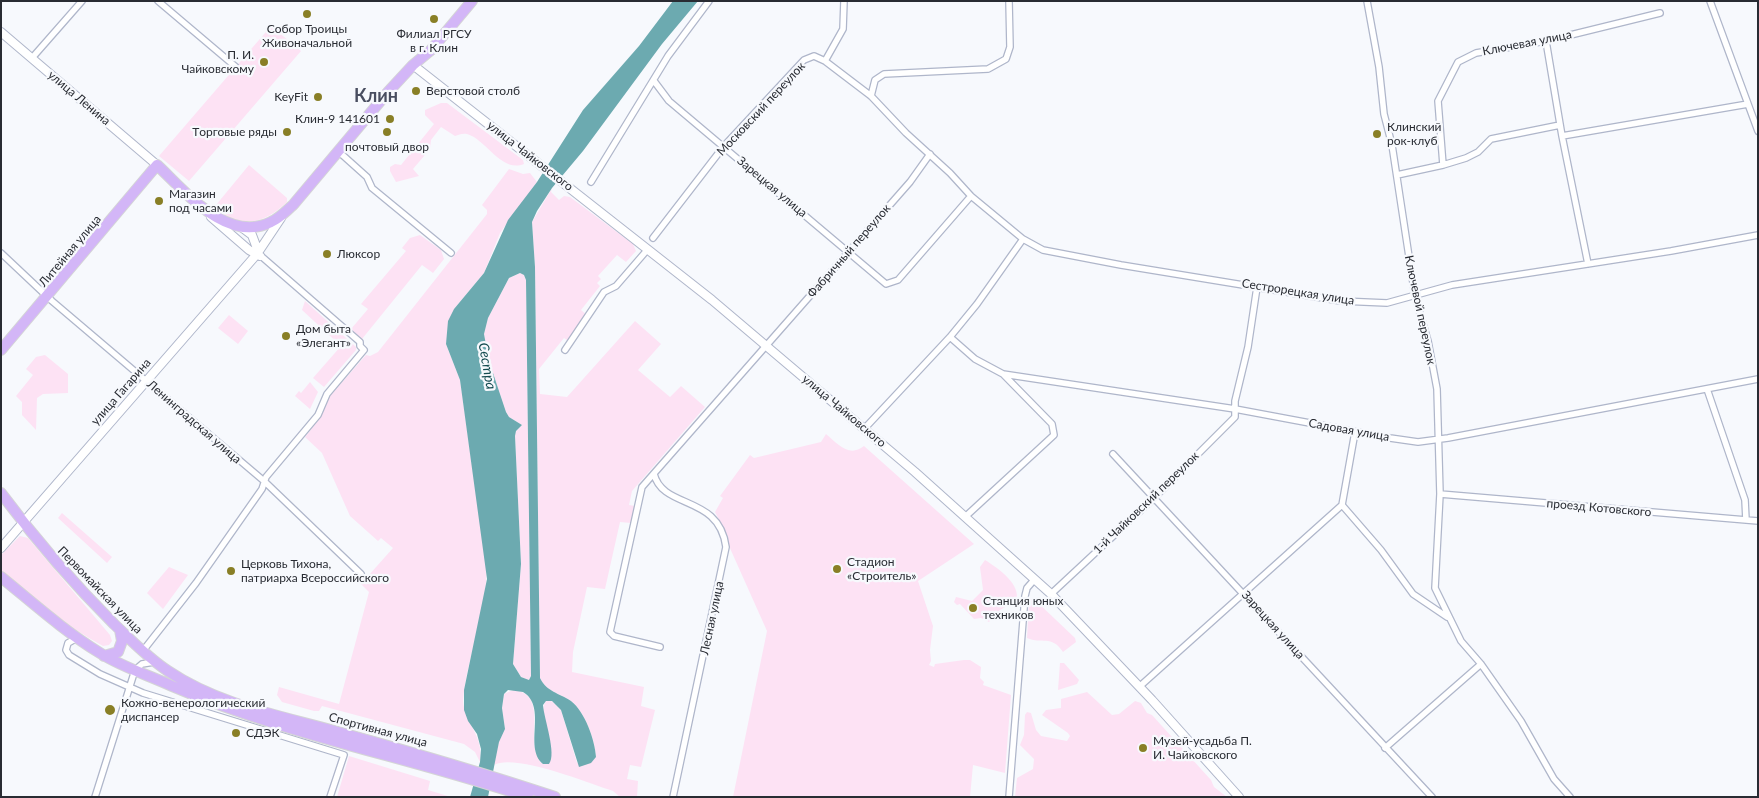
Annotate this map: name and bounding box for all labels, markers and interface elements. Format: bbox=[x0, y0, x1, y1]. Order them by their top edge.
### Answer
marker: Собор Троицы Живоначальной bbox=[301, 8, 313, 20]
marker: Филиал РГСУ в г. Клин bbox=[428, 13, 440, 25]
place label: Собор Троицы Живоначальной bbox=[262, 22, 352, 50]
place label: Филиал РГСУ в г. Клин bbox=[397, 27, 471, 55]
street label: Ключевая улица bbox=[1481, 27, 1573, 59]
place label: П. И. Чайковскому bbox=[181, 48, 254, 76]
marker: П. И. Чайковскому bbox=[258, 56, 270, 68]
street label: Московский переулок bbox=[714, 59, 808, 159]
street label: улица Ленина bbox=[45, 68, 113, 128]
place label: Верстовой столб bbox=[426, 84, 520, 98]
district label: Клин bbox=[354, 85, 398, 107]
marker: Верстовой столб bbox=[410, 85, 422, 97]
place label: KeyFit bbox=[274, 90, 308, 104]
marker: KeyFit bbox=[312, 91, 324, 103]
place label: Клин-9 141601 bbox=[295, 112, 380, 126]
marker: Клин-9 141601 bbox=[384, 113, 396, 125]
street label: улица Чайковского bbox=[484, 118, 576, 194]
place label: Клинский рок-клуб bbox=[1387, 120, 1441, 148]
place label: Tорговые ряды bbox=[192, 125, 277, 139]
marker: Tорговые ряды bbox=[281, 126, 293, 138]
marker: почтовый двор bbox=[381, 126, 393, 138]
marker: Клинский рок-клуб bbox=[1371, 128, 1383, 140]
place label: почтовый двор bbox=[345, 140, 429, 154]
street label: Зарецкая улица bbox=[734, 154, 810, 220]
place label: Магазин под часами bbox=[169, 187, 232, 215]
marker: Магазин под часами bbox=[153, 195, 165, 207]
street label: Фабричный переулок bbox=[805, 201, 893, 301]
street label: Литейная улица bbox=[36, 212, 104, 290]
place label: Люксор bbox=[337, 247, 380, 261]
marker: Люксор bbox=[321, 248, 333, 260]
street label: Ключевой переулок bbox=[1401, 254, 1439, 366]
street label: Сестрорецкая улица bbox=[1241, 276, 1355, 308]
place label: Дом быта «Элегант» bbox=[296, 322, 351, 350]
marker: Дом быта «Элегант» bbox=[280, 330, 292, 342]
water label: Сестра bbox=[475, 341, 499, 391]
street label: улица Гагарина bbox=[88, 356, 154, 428]
street label: улица Чайковского bbox=[799, 372, 889, 450]
street label: Ленинградская улица bbox=[144, 377, 244, 467]
street label: Садовая улица bbox=[1307, 416, 1391, 444]
street label: 1-й Чайковский переулок bbox=[1090, 449, 1202, 557]
street label: проезд Котовского bbox=[1546, 496, 1652, 520]
street label: Первомайская улица bbox=[55, 543, 145, 637]
place label: Стадион «Строитель» bbox=[847, 555, 916, 583]
place label: Церковь Тихона, патриарха Всероссийского bbox=[241, 557, 389, 585]
marker: Стадион «Строитель» bbox=[831, 563, 843, 575]
marker: Церковь Тихона, патриарха Всероссийского bbox=[225, 565, 237, 577]
street label: Лесная улица bbox=[697, 580, 727, 656]
street label: Зарецкая улица bbox=[1239, 588, 1307, 662]
place label: Станция юных техников bbox=[983, 594, 1063, 622]
marker: Станция юных техников bbox=[967, 602, 979, 614]
place label: Кожно-венерологический диспансер bbox=[121, 696, 265, 724]
marker: Кожно-венерологический диспансер bbox=[103, 703, 117, 717]
street label: Спортивная улица bbox=[327, 710, 429, 750]
place label: СДЭК bbox=[246, 726, 280, 740]
marker: СДЭК bbox=[230, 727, 242, 739]
place label: Музей-усадьба П. И. Чайковского bbox=[1153, 734, 1252, 762]
marker: Музей-усадьба П. И. Чайковского bbox=[1137, 742, 1149, 754]

